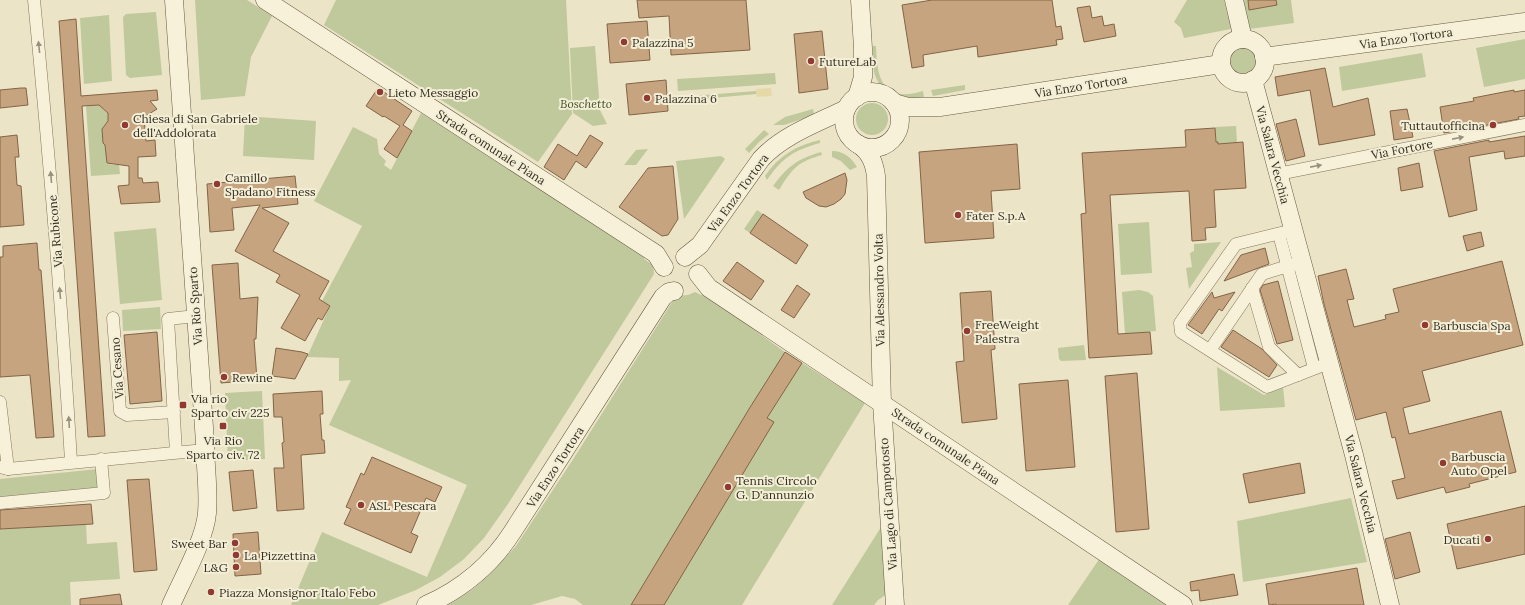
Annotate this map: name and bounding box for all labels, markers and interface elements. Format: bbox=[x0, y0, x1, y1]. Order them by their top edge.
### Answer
street label: Via Enzo Tortora bbox=[1358, 24, 1453, 52]
place label: Palazzina 5 bbox=[632, 35, 694, 50]
marker: Palazzina 5 bbox=[619, 37, 629, 47]
one-way arrow bbox=[36, 41, 42, 53]
place label: FutureLab bbox=[819, 54, 876, 69]
marker: FutureLab bbox=[806, 56, 816, 66]
street label: Via Enzo Tortora bbox=[1033, 71, 1128, 101]
place label: Lieto Messaggio bbox=[388, 85, 478, 100]
marker: Lieto Messaggio bbox=[375, 87, 385, 97]
place label: Palazzina 6 bbox=[655, 91, 717, 106]
marker: Palazzina 6 bbox=[642, 93, 652, 103]
park label: Boschetto bbox=[560, 96, 612, 111]
street label: Via Salara Vecchia bbox=[1252, 104, 1293, 206]
street label: Strada comunale Piana bbox=[434, 106, 548, 188]
place label: Chiesa di San Gabriele dell'Addolorata bbox=[133, 111, 258, 140]
place label: Tuttautofficina bbox=[1401, 118, 1485, 133]
marker: Chiesa di San Gabriele dell'Addolorata bbox=[120, 120, 130, 130]
marker: Tuttautofficina bbox=[1488, 120, 1498, 130]
one-way arrow bbox=[1452, 135, 1464, 141]
street label: Via Fortore bbox=[1369, 136, 1435, 163]
street label: Via Enzo Tortora bbox=[704, 151, 772, 236]
one-way arrow bbox=[1310, 163, 1323, 169]
place label: Camillo Spadano Fitness bbox=[225, 170, 316, 199]
one-way arrow bbox=[47, 171, 54, 183]
marker: Camillo Spadano Fitness bbox=[212, 179, 222, 189]
street label: Via Rubicone bbox=[44, 194, 66, 269]
place label: Fater S.p.A bbox=[966, 208, 1026, 223]
marker: Fater S.p.A bbox=[953, 210, 963, 220]
street label: Via Alessandro Volta bbox=[871, 233, 888, 348]
street label: Via Rio Sparto bbox=[185, 266, 205, 347]
one-way arrow bbox=[57, 287, 64, 299]
place label: FreeWeight Palestra bbox=[975, 317, 1039, 346]
place label: Barbuscia Spa bbox=[1433, 318, 1511, 333]
marker: Barbuscia Spa bbox=[1420, 320, 1430, 330]
marker: FreeWeight Palestra bbox=[962, 326, 972, 336]
street label: Via Cesano bbox=[107, 337, 127, 400]
place label: Rewine bbox=[232, 370, 273, 385]
marker: Rewine bbox=[219, 372, 229, 382]
place label: Via rio Sparto civ 225 bbox=[190, 391, 270, 420]
marker: Via rio Sparto civ 225 bbox=[178, 400, 188, 410]
street label: Strada comunale Piana bbox=[889, 404, 1003, 488]
one-way arrow bbox=[65, 416, 72, 428]
marker: Via Rio Sparto civ. 72 bbox=[218, 421, 228, 431]
street label: Via Enzo Tortora bbox=[523, 424, 587, 511]
street label: Via Salara Vecchia bbox=[1341, 432, 1380, 535]
place label: Via Rio Sparto civ. 72 bbox=[186, 433, 260, 462]
street label: Via Lago di Campotosto bbox=[876, 437, 900, 572]
place label: Barbuscia Auto Opel bbox=[1450, 449, 1507, 478]
marker: Barbuscia Auto Opel bbox=[1438, 458, 1448, 468]
place label: Tennis Circolo G. D'annunzio bbox=[736, 473, 817, 502]
marker: Tennis Circolo G. D'annunzio bbox=[723, 482, 733, 492]
place label: ASL Pescara bbox=[368, 498, 436, 513]
marker: ASL Pescara bbox=[356, 500, 366, 510]
place label: Ducati bbox=[1443, 532, 1480, 547]
marker: Ducati bbox=[1483, 534, 1493, 544]
place label: Sweet Bar bbox=[171, 536, 228, 551]
marker: Sweet Bar bbox=[230, 538, 240, 548]
place label: La Pizzettina bbox=[244, 548, 316, 563]
marker: La Pizzettina bbox=[231, 550, 241, 560]
place label: L&G bbox=[204, 560, 228, 575]
marker: L&G bbox=[231, 562, 241, 572]
place label: Piazza Monsignor Italo Febo bbox=[219, 585, 376, 600]
marker: Piazza Monsignor Italo Febo bbox=[206, 587, 216, 597]

